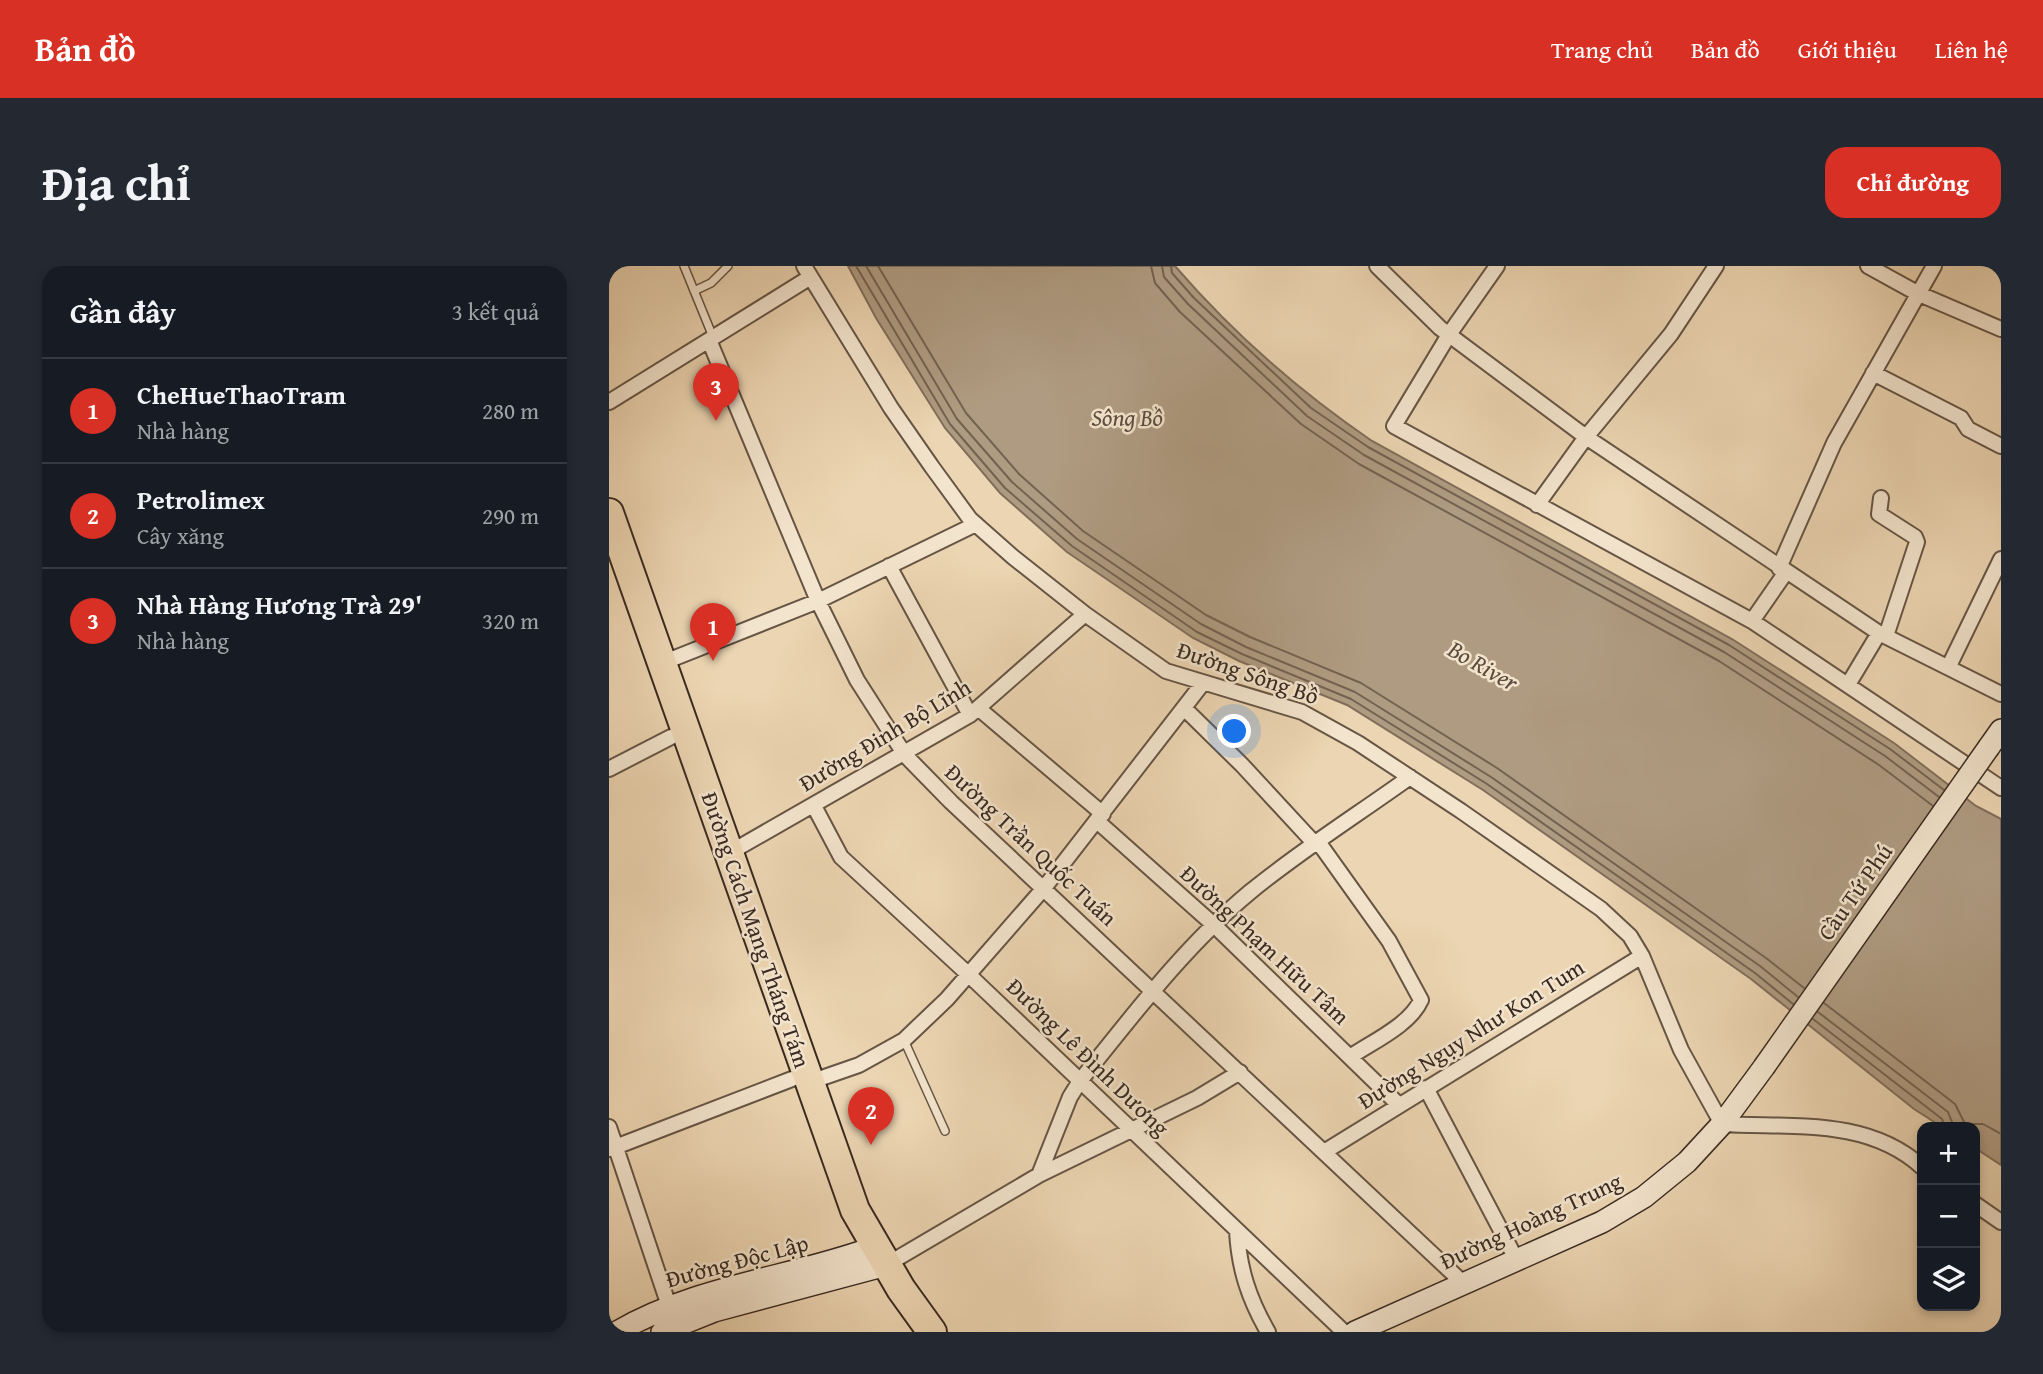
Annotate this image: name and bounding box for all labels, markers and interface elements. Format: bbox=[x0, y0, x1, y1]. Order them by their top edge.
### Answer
text: Bản đồ bbox=[35, 25, 136, 73]
text: Trang chủ bbox=[1551, 32, 1653, 67]
text: Bản đồ bbox=[1691, 32, 1760, 67]
text: Giới thiệu bbox=[1798, 32, 1897, 67]
text: Liên hệ bbox=[1935, 32, 2008, 67]
text: Địa chỉ bbox=[42, 146, 191, 218]
button: Chỉ đường bbox=[1825, 147, 2001, 218]
text: Gần đây bbox=[70, 290, 176, 334]
text: 3 kết quả bbox=[452, 295, 539, 328]
pin: 3 bbox=[693, 363, 739, 421]
text: CheHueThaoTram bbox=[137, 375, 346, 414]
text: 1 bbox=[87, 394, 99, 427]
text: 280 m bbox=[482, 394, 539, 427]
water label: Sông Bồ bbox=[1091, 400, 1163, 435]
text: Nhà hàng bbox=[137, 414, 229, 447]
text: Petrolimex bbox=[137, 480, 265, 519]
text: 2 bbox=[87, 499, 99, 532]
text: 290 m bbox=[482, 499, 539, 532]
text: Cây xăng bbox=[137, 519, 224, 552]
text: Nhà Hàng Hương Trà 29' bbox=[137, 585, 422, 624]
pin: 1 bbox=[690, 603, 736, 661]
text: 3 bbox=[87, 604, 99, 637]
text: 320 m bbox=[482, 604, 539, 637]
text: Nhà hàng bbox=[137, 624, 229, 657]
water label: Bo River bbox=[1441, 631, 1526, 700]
street label: Đường Sông Bồ bbox=[1173, 633, 1323, 712]
street label: Đường Đinh Bộ Lĩnh bbox=[793, 670, 977, 799]
your location bbox=[1217, 714, 1251, 748]
street label: Đường Trần Quốc Tuấn bbox=[938, 756, 1125, 933]
street label: Đường Cách Mạng Tháng Tám bbox=[694, 787, 819, 1072]
street label: Cầu Tứ Phú bbox=[1809, 836, 1900, 947]
street label: Đường Phạm Hữu Tâm bbox=[1173, 857, 1357, 1032]
street label: Đường Ngụy Như Kon Tum bbox=[1351, 950, 1590, 1117]
street label: Đường Lê Đình Dương bbox=[1000, 970, 1177, 1143]
pin: 2 bbox=[848, 1087, 894, 1145]
map controls bbox=[1917, 1122, 1980, 1311]
button: + bbox=[1917, 1122, 1980, 1185]
street label: Đường Hoàng Trung bbox=[1434, 1164, 1628, 1277]
button: − bbox=[1917, 1185, 1980, 1248]
street label: Đường Độc Lập bbox=[662, 1226, 812, 1295]
button: layers bbox=[1917, 1248, 1980, 1311]

